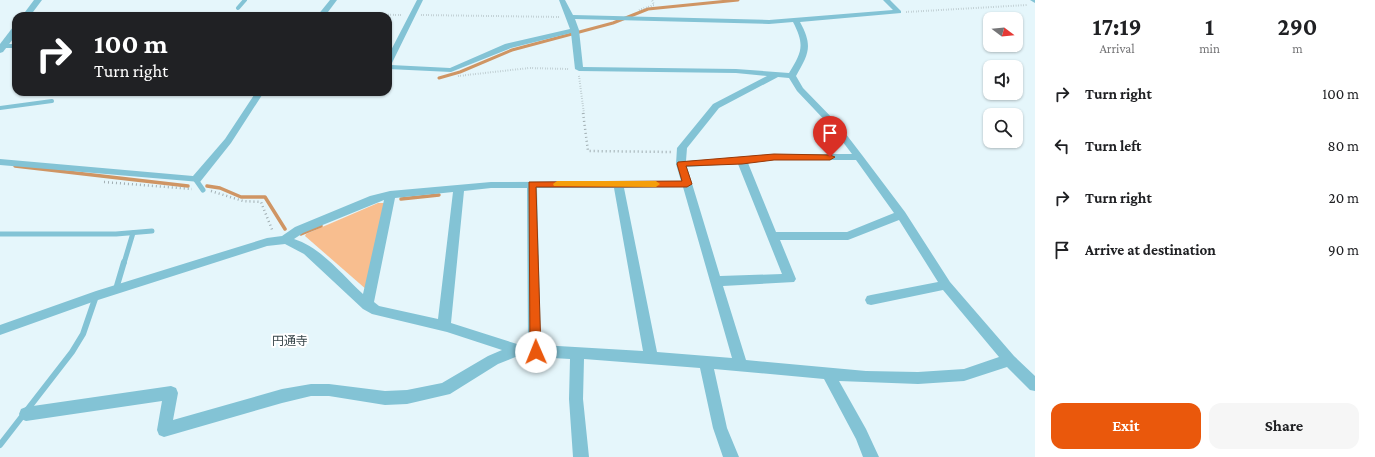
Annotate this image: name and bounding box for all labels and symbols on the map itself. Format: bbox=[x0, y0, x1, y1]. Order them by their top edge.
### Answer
north arrow bbox=[983, 12, 1023, 52]
pin bbox=[813, 116, 847, 157]
position arrow bbox=[515, 331, 557, 373]
district label: 円通寺 bbox=[272, 334, 308, 348]

